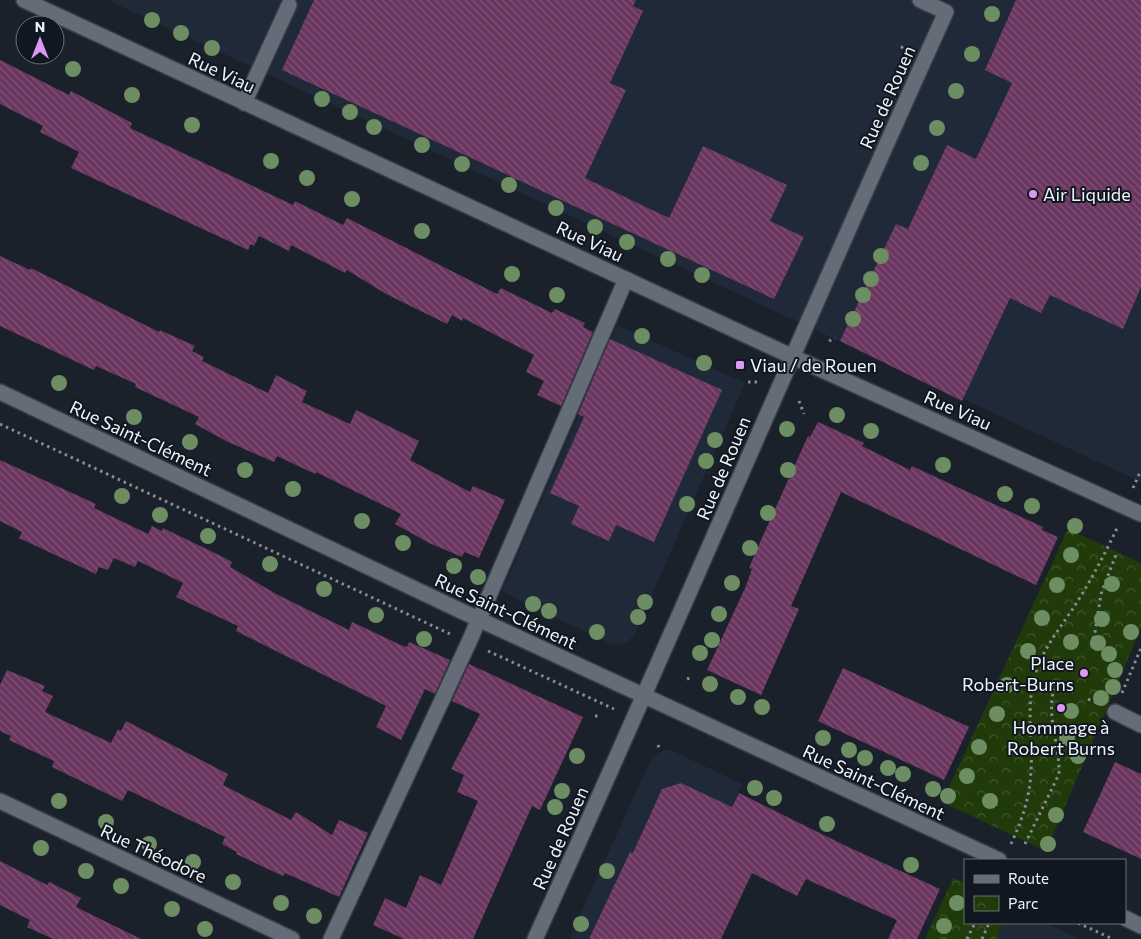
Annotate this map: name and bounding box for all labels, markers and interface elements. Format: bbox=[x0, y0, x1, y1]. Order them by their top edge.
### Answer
north arrow bbox=[15, 15, 65, 65]
text: N bbox=[35, 18, 45, 35]
street label: Rue de Rouen bbox=[855, 42, 919, 152]
street label: Rue Viau bbox=[185, 47, 259, 97]
place label: Air Liquide bbox=[1043, 183, 1131, 205]
marker: Air Liquide bbox=[1027, 188, 1039, 200]
street label: Rue Viau bbox=[553, 216, 627, 266]
place label: Viau / de Rouen bbox=[750, 354, 877, 376]
marker: Viau / de Rouen bbox=[734, 359, 746, 371]
street label: Rue Viau bbox=[921, 385, 995, 435]
street label: Rue Saint-Clément bbox=[66, 395, 216, 481]
street label: Rue de Rouen bbox=[691, 413, 755, 523]
street label: Rue Saint-Clément bbox=[431, 568, 581, 654]
place label: Place Robert-Burns bbox=[962, 652, 1074, 695]
marker: Place Robert-Burns bbox=[1078, 667, 1090, 679]
marker: Hommage à Robert Burns bbox=[1055, 702, 1067, 714]
place label: Hommage à Robert Burns bbox=[1007, 716, 1115, 759]
street label: Rue Saint-Clément bbox=[799, 739, 949, 825]
street label: Rue de Rouen bbox=[528, 783, 592, 893]
street label: Rue Théodore bbox=[97, 819, 211, 887]
legend bbox=[964, 859, 1126, 924]
text: Route bbox=[1008, 869, 1049, 887]
text: Parc bbox=[1008, 894, 1038, 912]

